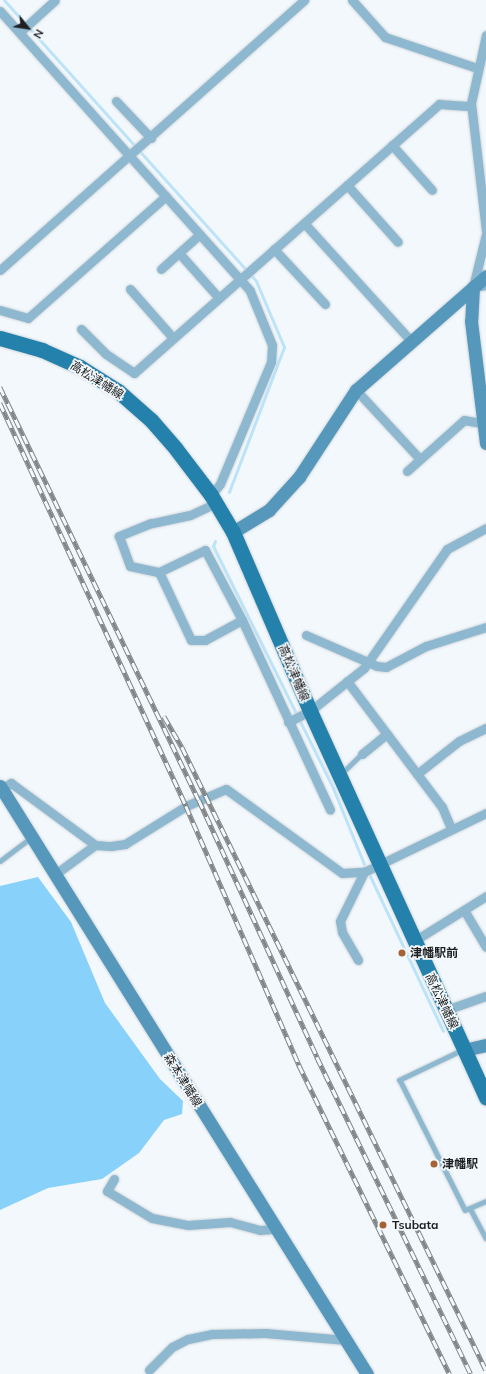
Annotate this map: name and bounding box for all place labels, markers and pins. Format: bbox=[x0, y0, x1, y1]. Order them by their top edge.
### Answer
place label: 津幡駅前 bbox=[410, 946, 458, 960]
marker: 津幡駅前 bbox=[397, 948, 407, 958]
place label: 津幡駅 bbox=[442, 1157, 478, 1171]
marker: 津幡駅 bbox=[429, 1159, 439, 1169]
place label: Tsubata bbox=[392, 1218, 439, 1232]
marker: Tsubata bbox=[377, 1219, 389, 1231]

